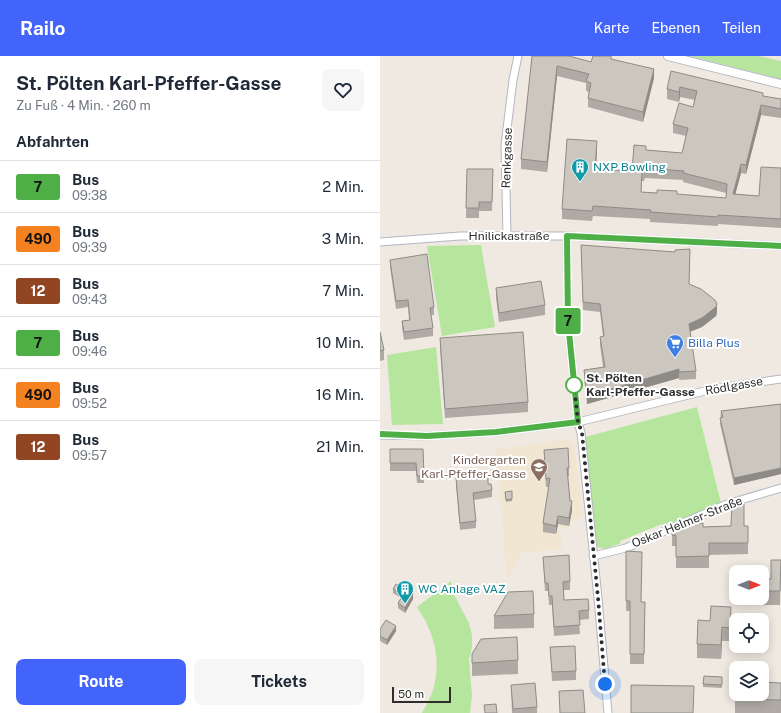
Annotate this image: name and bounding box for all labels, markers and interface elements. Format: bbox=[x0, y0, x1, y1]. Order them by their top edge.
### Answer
text: Railo bbox=[20, 17, 66, 39]
text: Karte bbox=[594, 20, 629, 36]
text: Ebenen bbox=[651, 20, 700, 36]
text: Teilen bbox=[722, 20, 761, 36]
button: heart bbox=[322, 69, 364, 111]
text: St. Pölten Karl-Pfeffer-Gasse bbox=[16, 72, 281, 94]
text: Zu Fuß · 4 Min. · 260 m bbox=[16, 98, 151, 113]
street label: Renkgasse bbox=[499, 127, 515, 189]
text: Abfahrten bbox=[16, 133, 89, 150]
building icon: NXP Bowling bbox=[570, 157, 590, 182]
place label: NXP Bowling bbox=[593, 160, 666, 174]
text: Bus bbox=[72, 171, 99, 188]
text: 2 Min. bbox=[322, 178, 364, 195]
text: 7 bbox=[34, 179, 42, 195]
text: 09:38 bbox=[72, 188, 107, 203]
text: Bus bbox=[72, 223, 99, 240]
street label: Hnilickastraße bbox=[469, 229, 550, 243]
text: 3 Min. bbox=[322, 230, 364, 247]
text: 490 bbox=[24, 231, 52, 247]
text: 09:39 bbox=[72, 240, 107, 255]
text: Bus bbox=[72, 275, 99, 292]
text: 7 Min. bbox=[322, 282, 364, 299]
text: 12 bbox=[31, 283, 45, 299]
text: 09:43 bbox=[72, 292, 107, 307]
line badge: 7 bbox=[555, 308, 581, 334]
text: 7 bbox=[564, 313, 572, 329]
text: Bus bbox=[72, 327, 99, 344]
supermarket icon: Billa Plus bbox=[665, 333, 685, 358]
text: 10 Min. bbox=[316, 334, 364, 351]
text: 7 bbox=[34, 335, 42, 351]
place label: Billa Plus bbox=[688, 336, 740, 350]
text: 09:46 bbox=[72, 344, 107, 359]
place label: St. Pölten Karl-Pfeffer-Gasse bbox=[586, 371, 695, 399]
street label: Rödlgasse bbox=[704, 374, 764, 398]
marker: St. Pölten Karl-Pfeffer-Gasse bbox=[565, 376, 583, 394]
text: Bus bbox=[72, 379, 99, 396]
text: 16 Min. bbox=[316, 386, 364, 403]
text: 490 bbox=[24, 387, 52, 403]
text: 09:52 bbox=[72, 396, 107, 411]
text: Bus bbox=[72, 431, 99, 448]
text: 21 Min. bbox=[316, 438, 364, 455]
text: 12 bbox=[31, 439, 45, 455]
text: 09:57 bbox=[72, 448, 107, 463]
place label: Kindergarten Karl-Pfeffer-Gasse bbox=[421, 453, 526, 481]
school or university icon: Kindergarten Karl-Pfeffer-Gasse bbox=[529, 457, 549, 482]
street label: Oskar Helmer-Straße bbox=[630, 493, 745, 551]
north arrow bbox=[729, 565, 769, 605]
map controls bbox=[729, 565, 769, 701]
building icon: WC Anlage VAZ bbox=[395, 579, 415, 604]
place label: WC Anlage VAZ bbox=[418, 582, 506, 596]
button: locate bbox=[729, 613, 769, 653]
button: Route bbox=[16, 659, 186, 705]
button: Tickets bbox=[194, 659, 364, 705]
button: layers bbox=[729, 661, 769, 701]
your location bbox=[595, 674, 615, 694]
scale bar bbox=[392, 685, 451, 704]
text: 50 m bbox=[398, 688, 424, 700]

